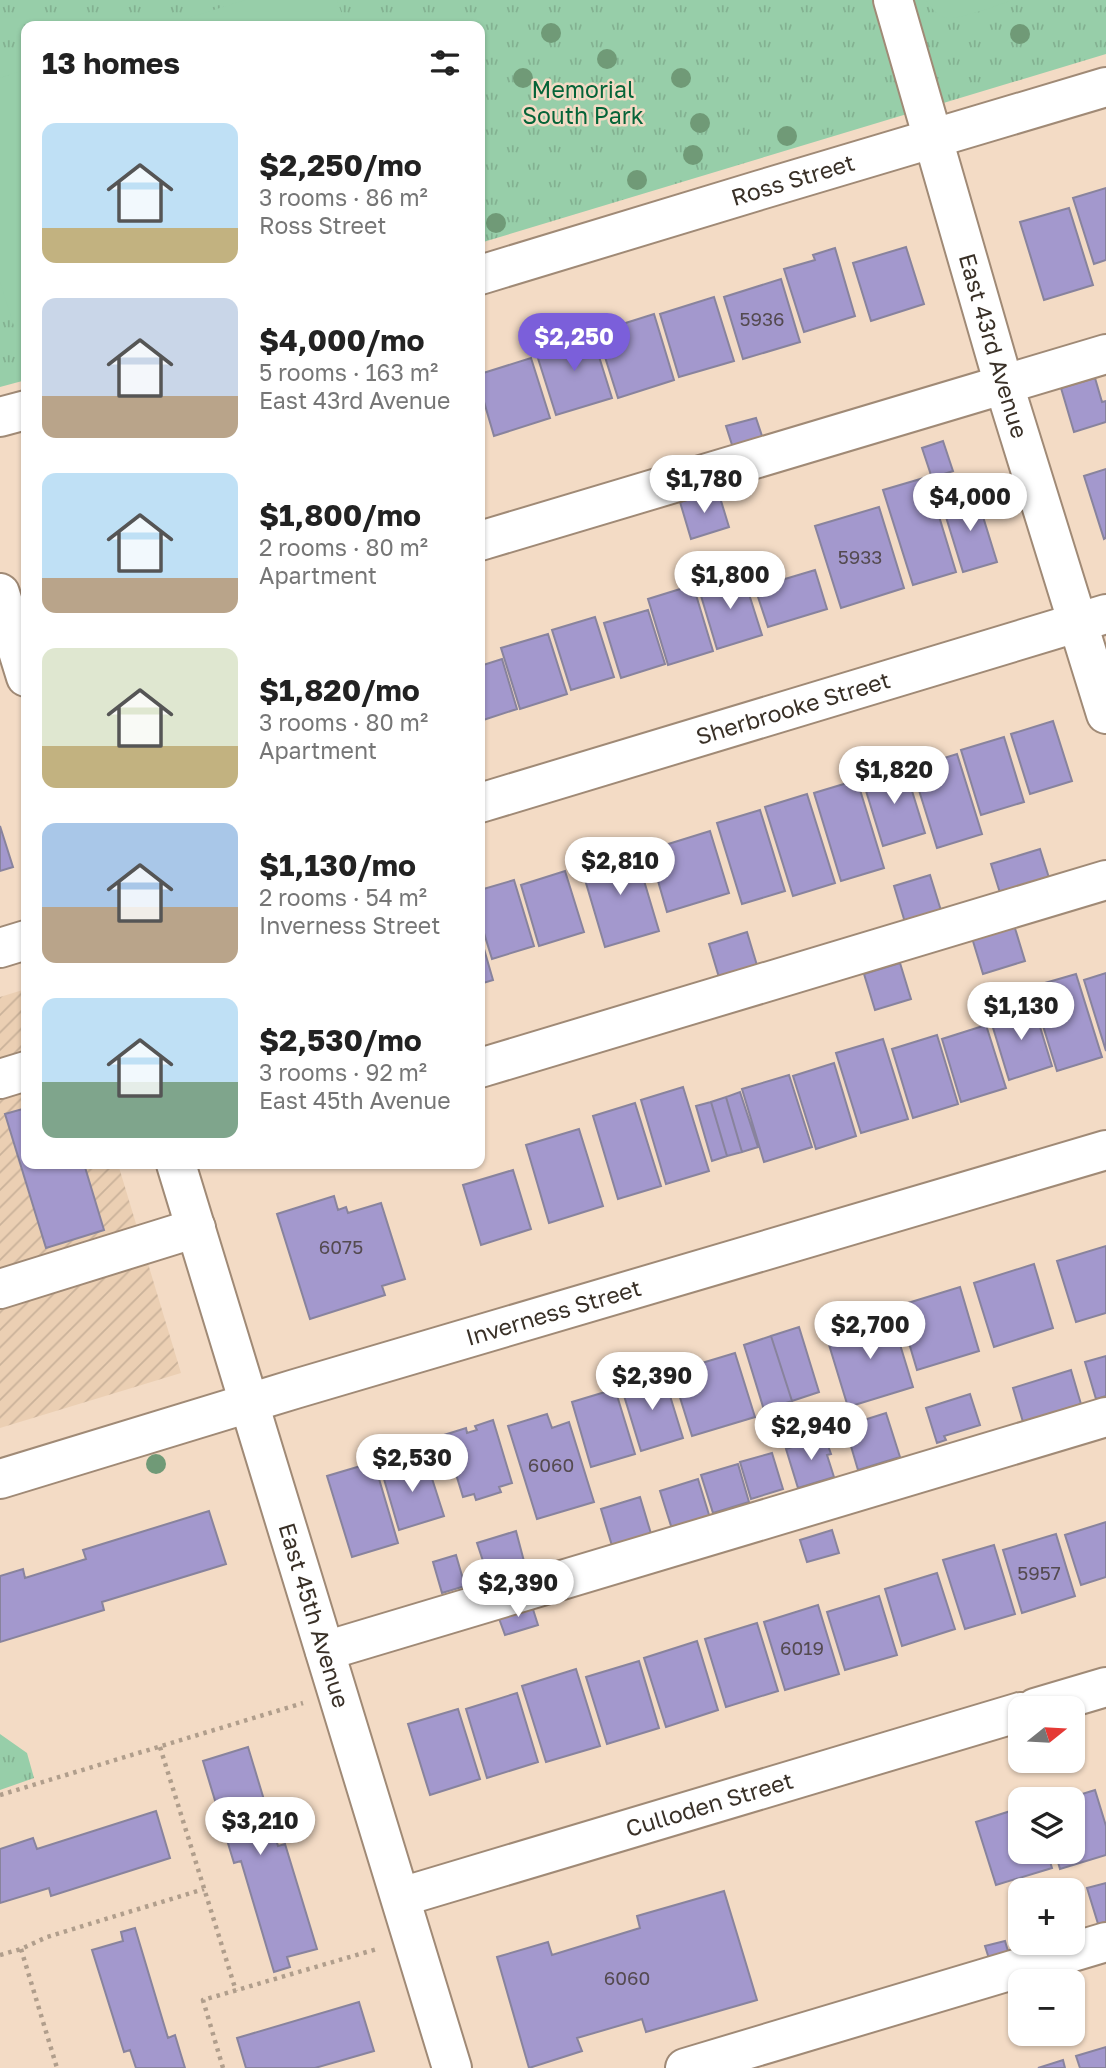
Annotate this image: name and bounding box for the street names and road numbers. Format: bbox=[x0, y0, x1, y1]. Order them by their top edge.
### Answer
street label: Ross Street bbox=[728, 148, 858, 211]
street label: East 43rd Avenue bbox=[954, 250, 1035, 441]
street label: Sherbrooke Street bbox=[692, 665, 893, 750]
street label: Inverness Street bbox=[462, 1273, 644, 1351]
street label: East 45th Avenue bbox=[273, 1519, 356, 1711]
street label: Culloden Street bbox=[622, 1766, 796, 1842]

